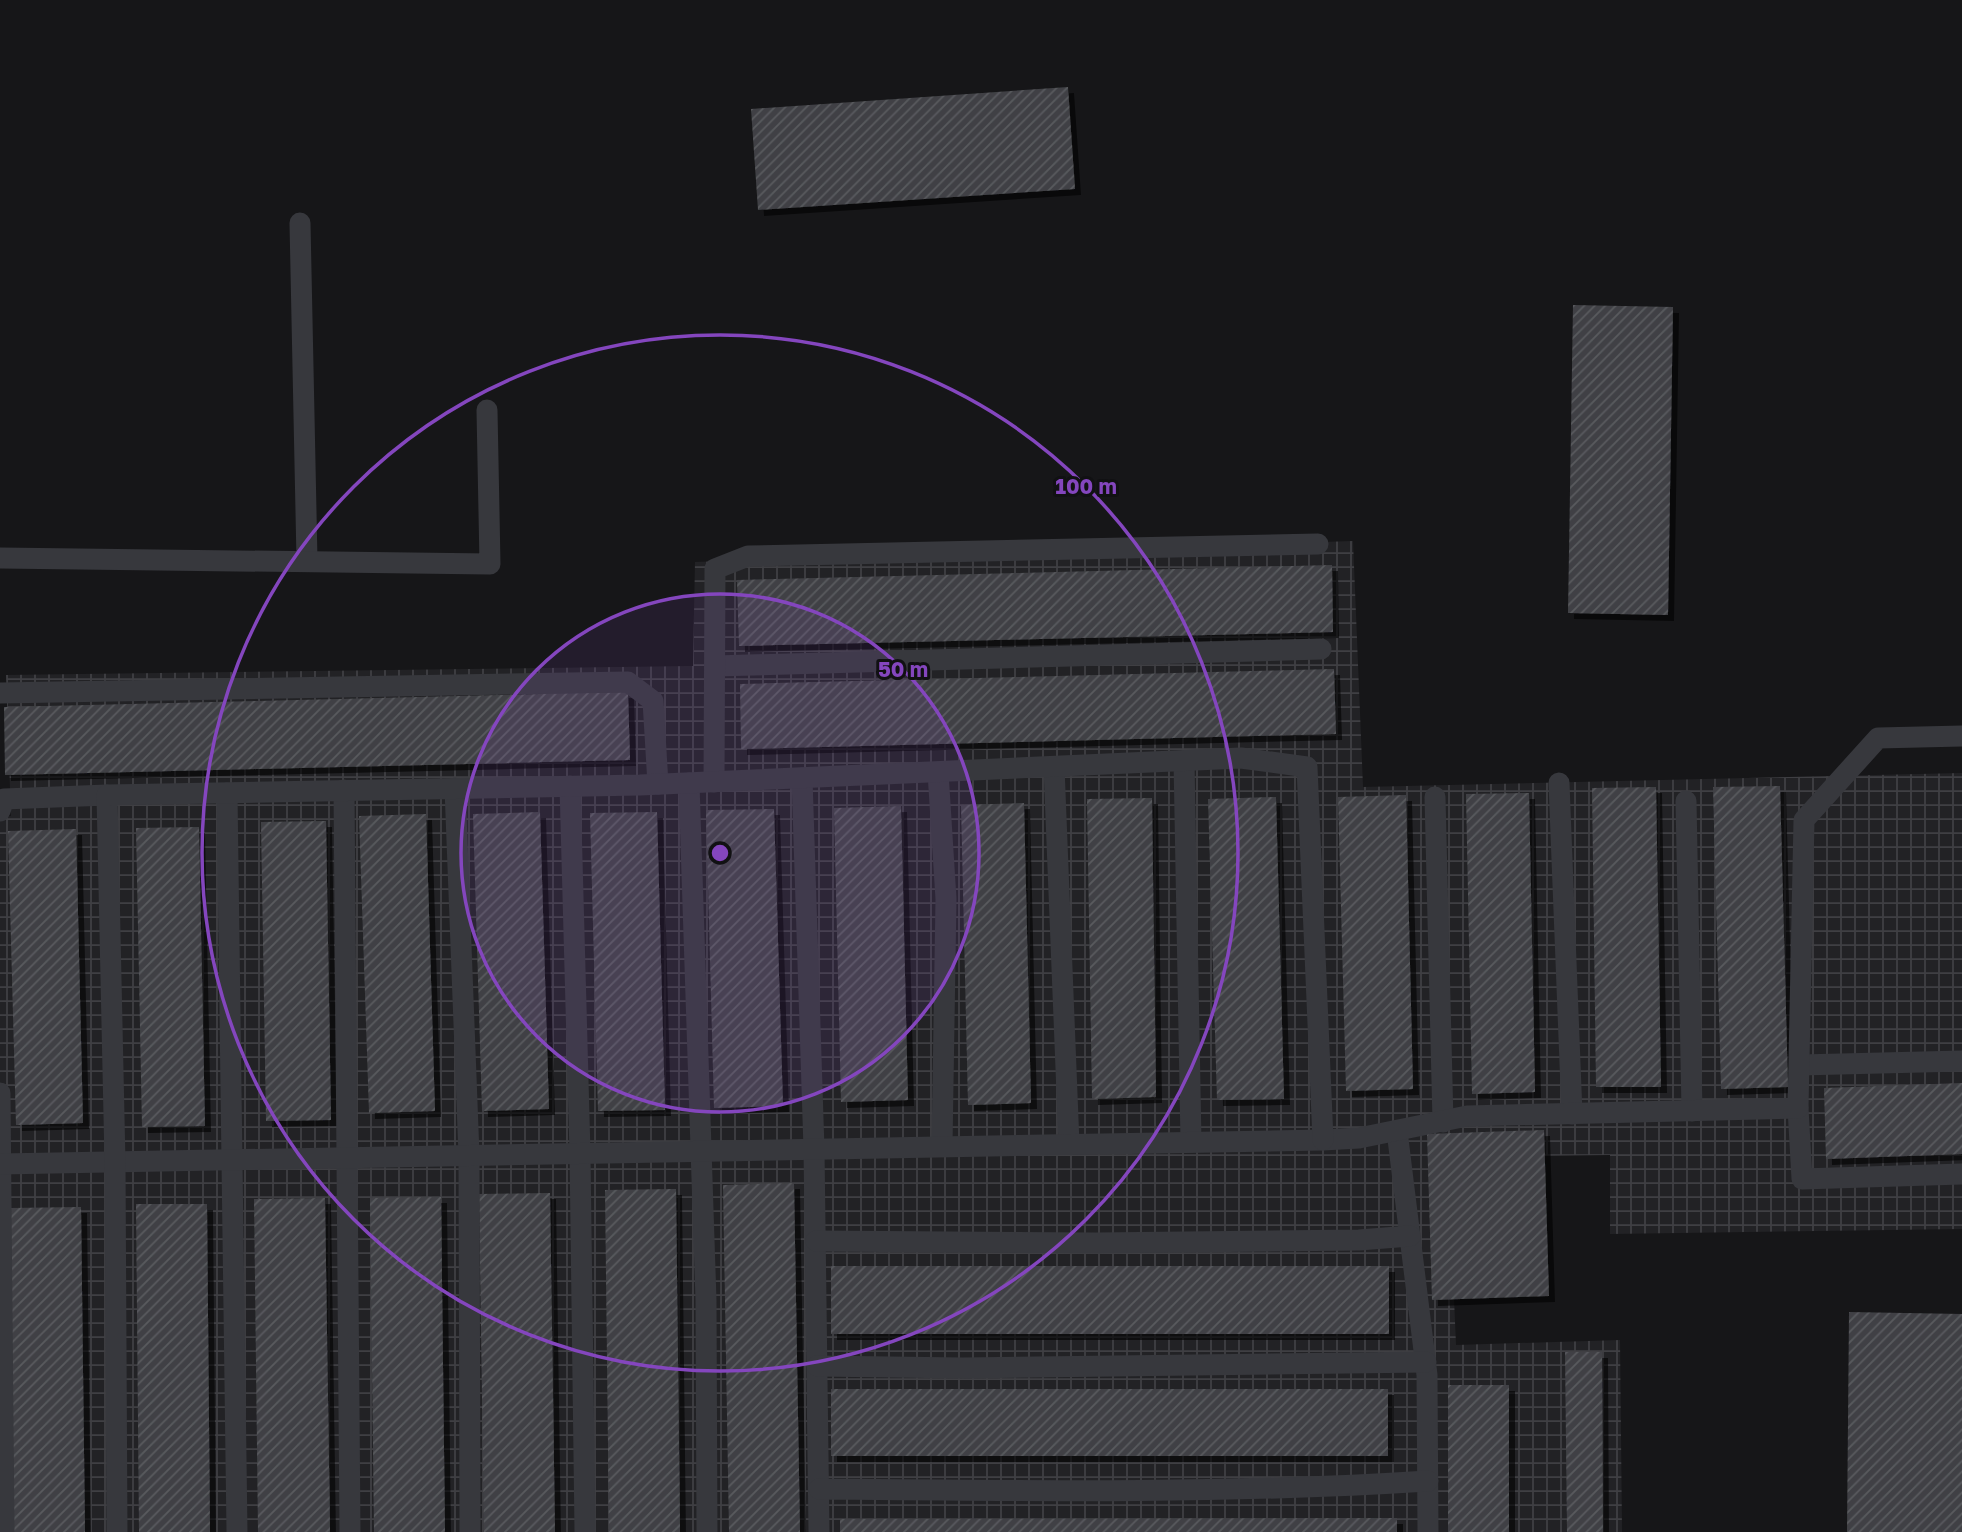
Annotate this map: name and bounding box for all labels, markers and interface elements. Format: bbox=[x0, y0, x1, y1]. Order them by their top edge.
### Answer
text: 100 m bbox=[1055, 473, 1117, 499]
text: 50 m bbox=[878, 656, 928, 682]
centre of rings bbox=[708, 841, 732, 865]

